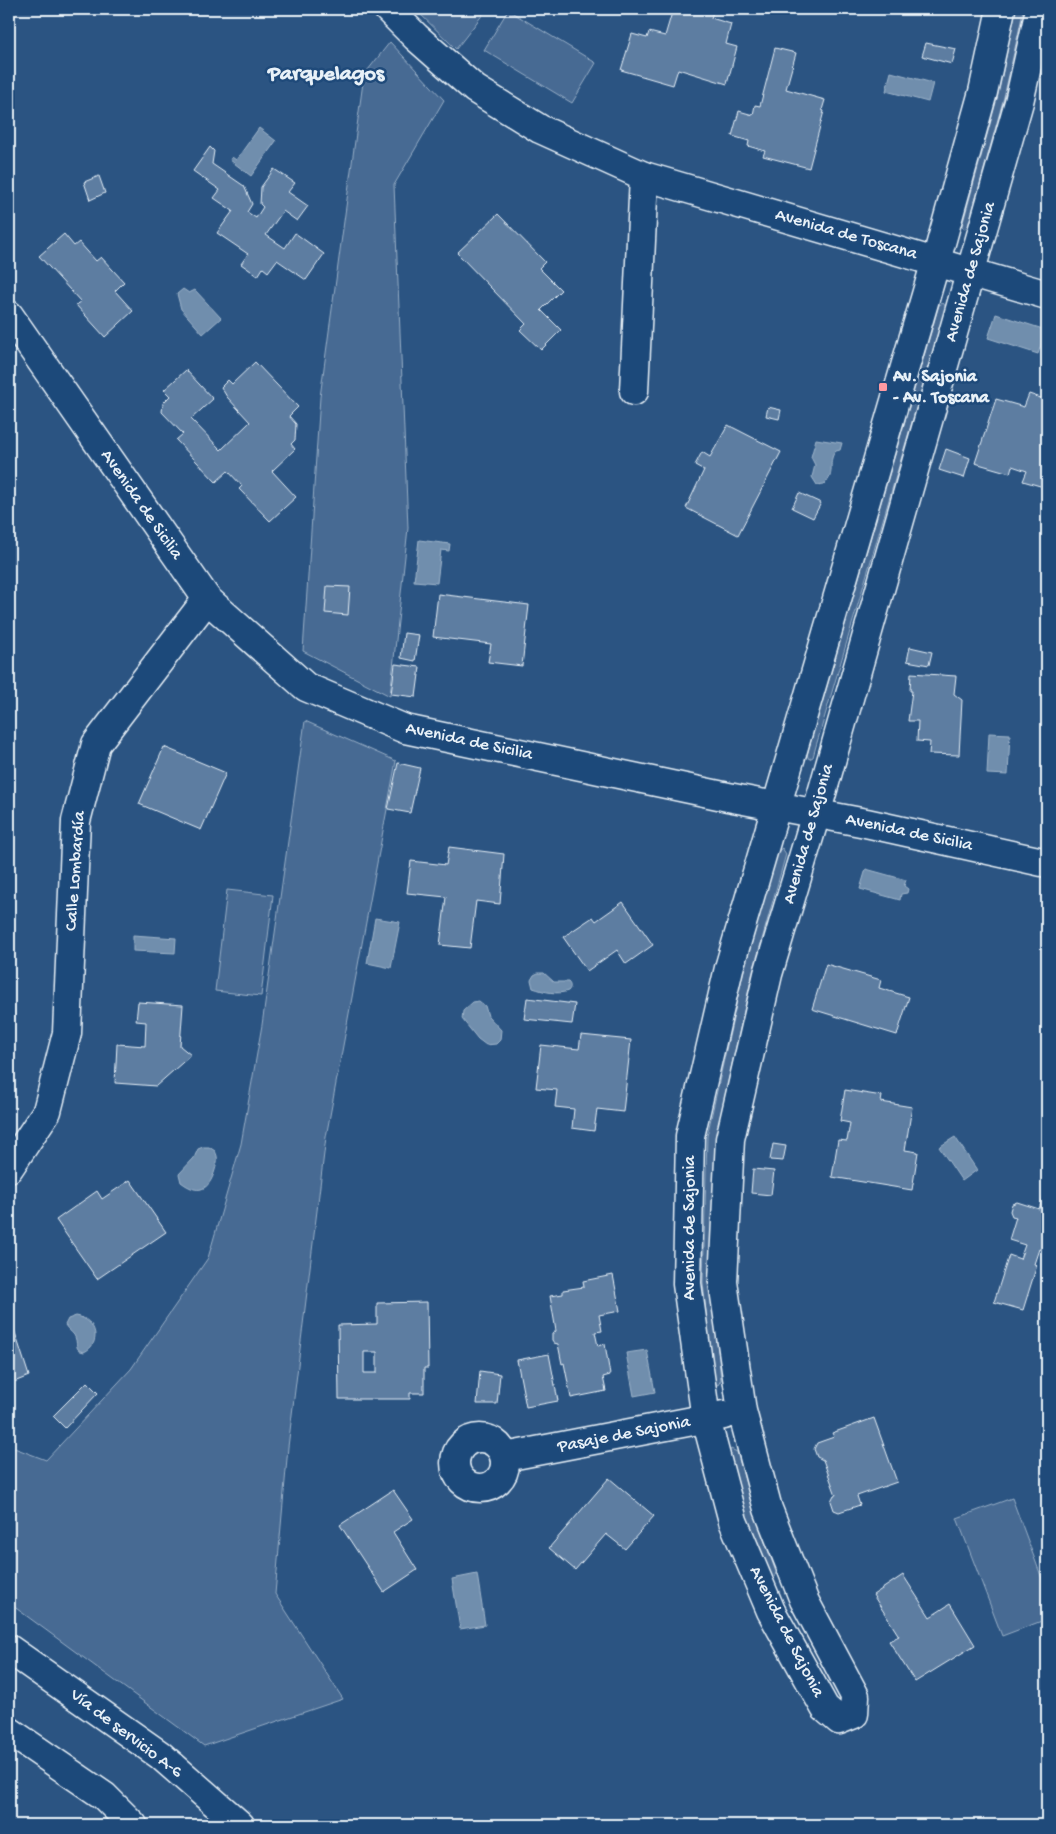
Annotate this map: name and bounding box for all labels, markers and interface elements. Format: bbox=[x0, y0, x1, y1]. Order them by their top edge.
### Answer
district label: Parquelagos bbox=[267, 62, 386, 88]
street label: Avenida de Sajonia bbox=[941, 199, 1001, 344]
street label: Avenida de Toscana bbox=[773, 205, 920, 266]
place label: Av. Sajonia - Av. Toscana bbox=[892, 367, 990, 409]
marker: Av. Sajonia - Av. Toscana bbox=[877, 381, 889, 393]
street label: Avenida de Sicilia bbox=[95, 446, 187, 565]
street label: Avenida de Sicilia bbox=[404, 718, 535, 766]
street label: Avenida de Sajonia bbox=[779, 761, 839, 906]
street label: Calle Lombardía bbox=[61, 809, 91, 932]
street label: Avenida de Sicilia bbox=[844, 809, 975, 857]
street label: Avenida de Sajonia bbox=[680, 1155, 701, 1300]
street label: Pasaje de Sajonia bbox=[555, 1412, 693, 1458]
street label: Avenida de Sajonia bbox=[744, 1563, 829, 1702]
street label: Vía de servicio A-6 bbox=[65, 1684, 187, 1784]

